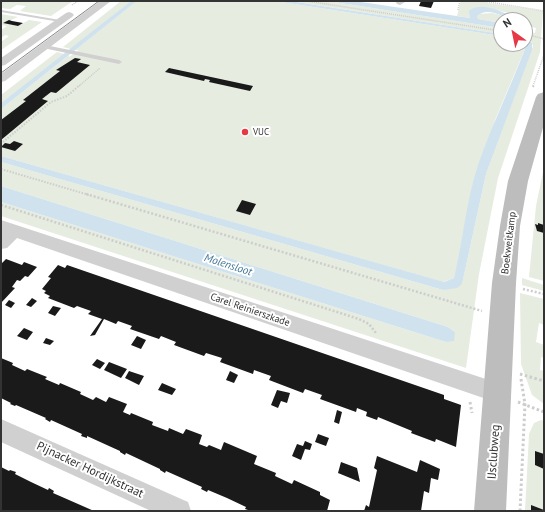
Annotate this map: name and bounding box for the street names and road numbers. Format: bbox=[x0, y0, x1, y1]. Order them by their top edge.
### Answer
street label: Boekweitkamp bbox=[499, 211, 519, 275]
street label: Carel Reinierszkade bbox=[209, 291, 291, 329]
street label: IJsclubweg bbox=[485, 424, 503, 480]
street label: Pijnacker Hordijkstraat bbox=[34, 439, 146, 501]

